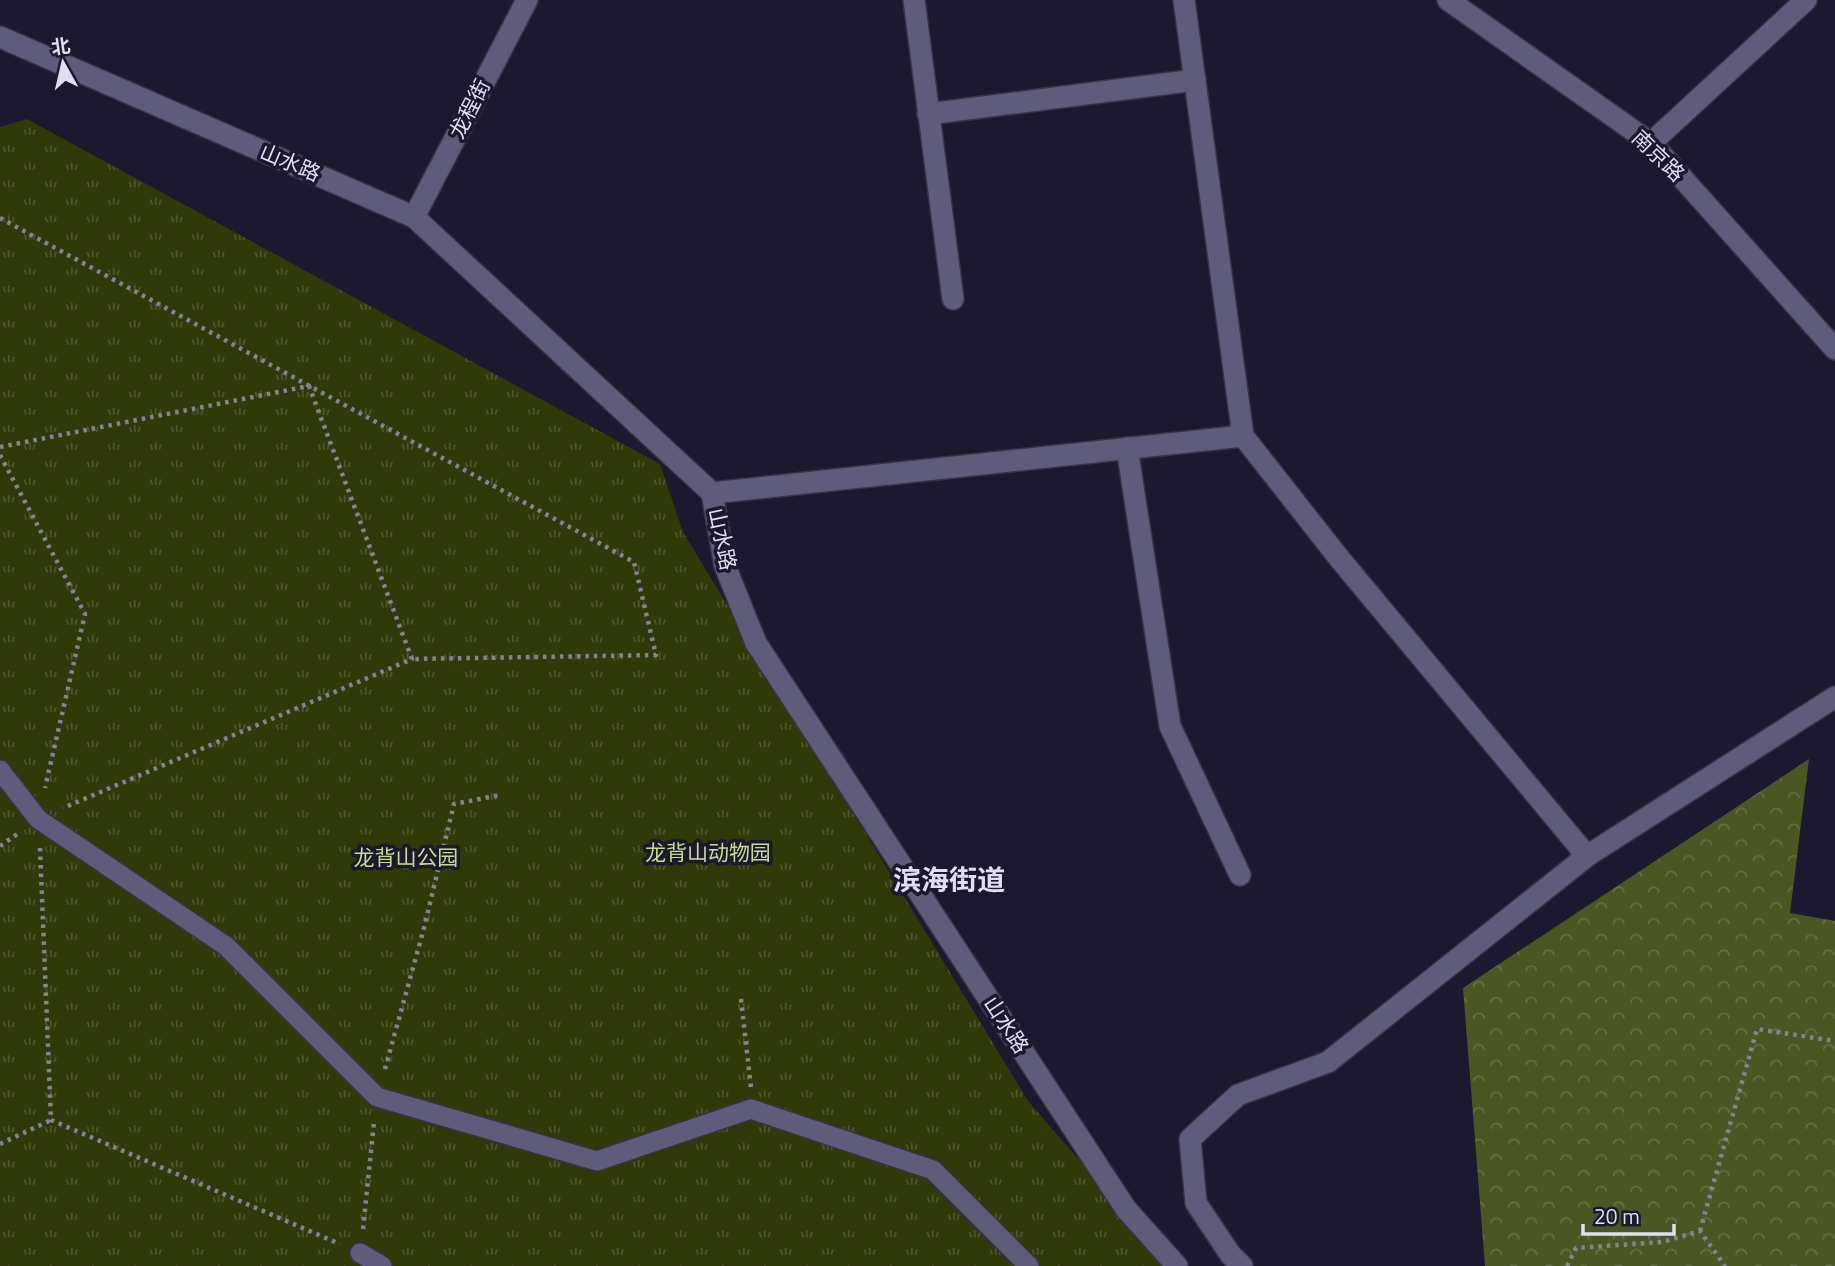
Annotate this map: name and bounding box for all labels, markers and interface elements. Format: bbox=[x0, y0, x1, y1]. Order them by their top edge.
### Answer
north arrow bbox=[28, 28, 98, 98]
text: 北 bbox=[49, 30, 72, 61]
street label: 龙程街 bbox=[441, 73, 498, 144]
street label: 南京路 bbox=[1625, 122, 1692, 189]
street label: 山水路 bbox=[255, 135, 326, 189]
street label: 山水路 bbox=[701, 505, 745, 573]
park label: 龙背山动物园 bbox=[645, 836, 771, 868]
park label: 龙背山公园 bbox=[354, 841, 459, 873]
district label: 滨海街道 bbox=[893, 858, 1005, 901]
street label: 山水路 bbox=[976, 989, 1037, 1060]
scale bar bbox=[1583, 1192, 1674, 1236]
text: 20 m bbox=[1594, 1200, 1640, 1232]

